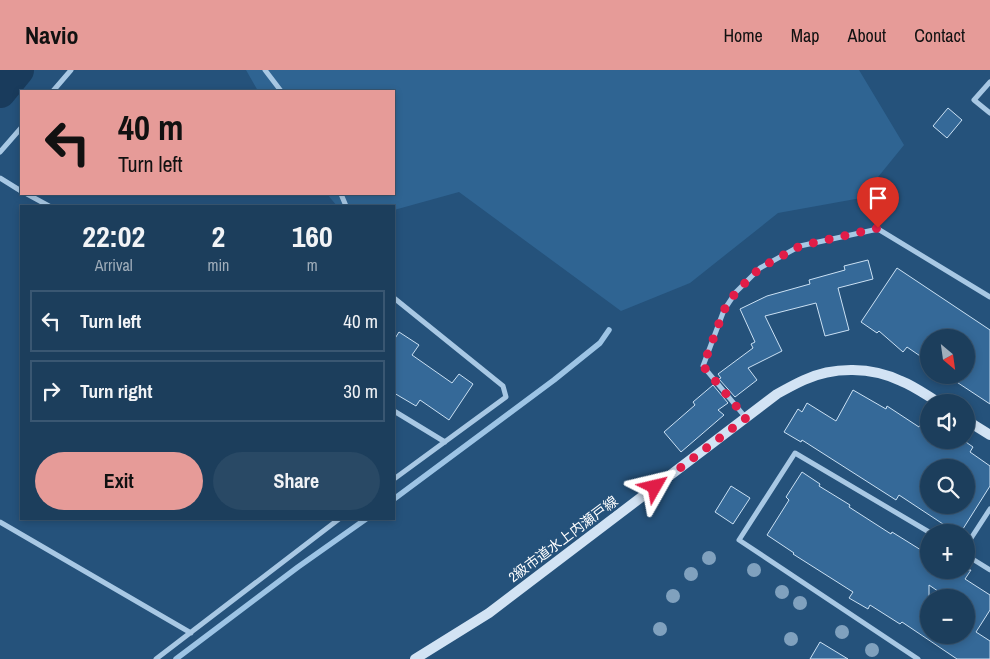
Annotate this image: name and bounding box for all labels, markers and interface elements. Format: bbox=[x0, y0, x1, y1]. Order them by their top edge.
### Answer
text: Navio bbox=[25, 19, 79, 51]
text: Home bbox=[723, 23, 763, 48]
text: Map bbox=[791, 23, 820, 48]
text: About bbox=[848, 23, 886, 48]
text: Contact bbox=[914, 23, 965, 48]
text: 40 m bbox=[118, 104, 183, 151]
icon: left bbox=[35, 110, 100, 175]
text: Turn left bbox=[118, 149, 183, 179]
pin bbox=[857, 177, 899, 228]
icon: arrive bbox=[864, 184, 892, 212]
text: 22:02 bbox=[82, 216, 145, 256]
text: 2 bbox=[212, 216, 225, 256]
text: 160 bbox=[292, 216, 333, 256]
text: Arrival bbox=[95, 254, 133, 276]
text: min bbox=[207, 254, 229, 276]
text: m bbox=[307, 254, 318, 276]
icon: left bbox=[37, 307, 65, 335]
text: Turn left bbox=[80, 308, 141, 334]
text: 40 m bbox=[343, 308, 378, 334]
north arrow bbox=[920, 329, 975, 384]
map controls bbox=[920, 329, 975, 644]
icon: right bbox=[37, 377, 65, 405]
text: Turn right bbox=[80, 378, 152, 404]
text: 30 m bbox=[343, 378, 378, 404]
button: sound bbox=[920, 394, 975, 449]
button: Exit bbox=[35, 452, 203, 510]
button: Share bbox=[213, 452, 380, 510]
button: search bbox=[920, 459, 975, 514]
position arrow bbox=[628, 460, 680, 512]
street label: 2級市道水上内瀬戸線 bbox=[505, 492, 621, 586]
button: + bbox=[920, 524, 975, 579]
button: − bbox=[920, 589, 975, 644]

